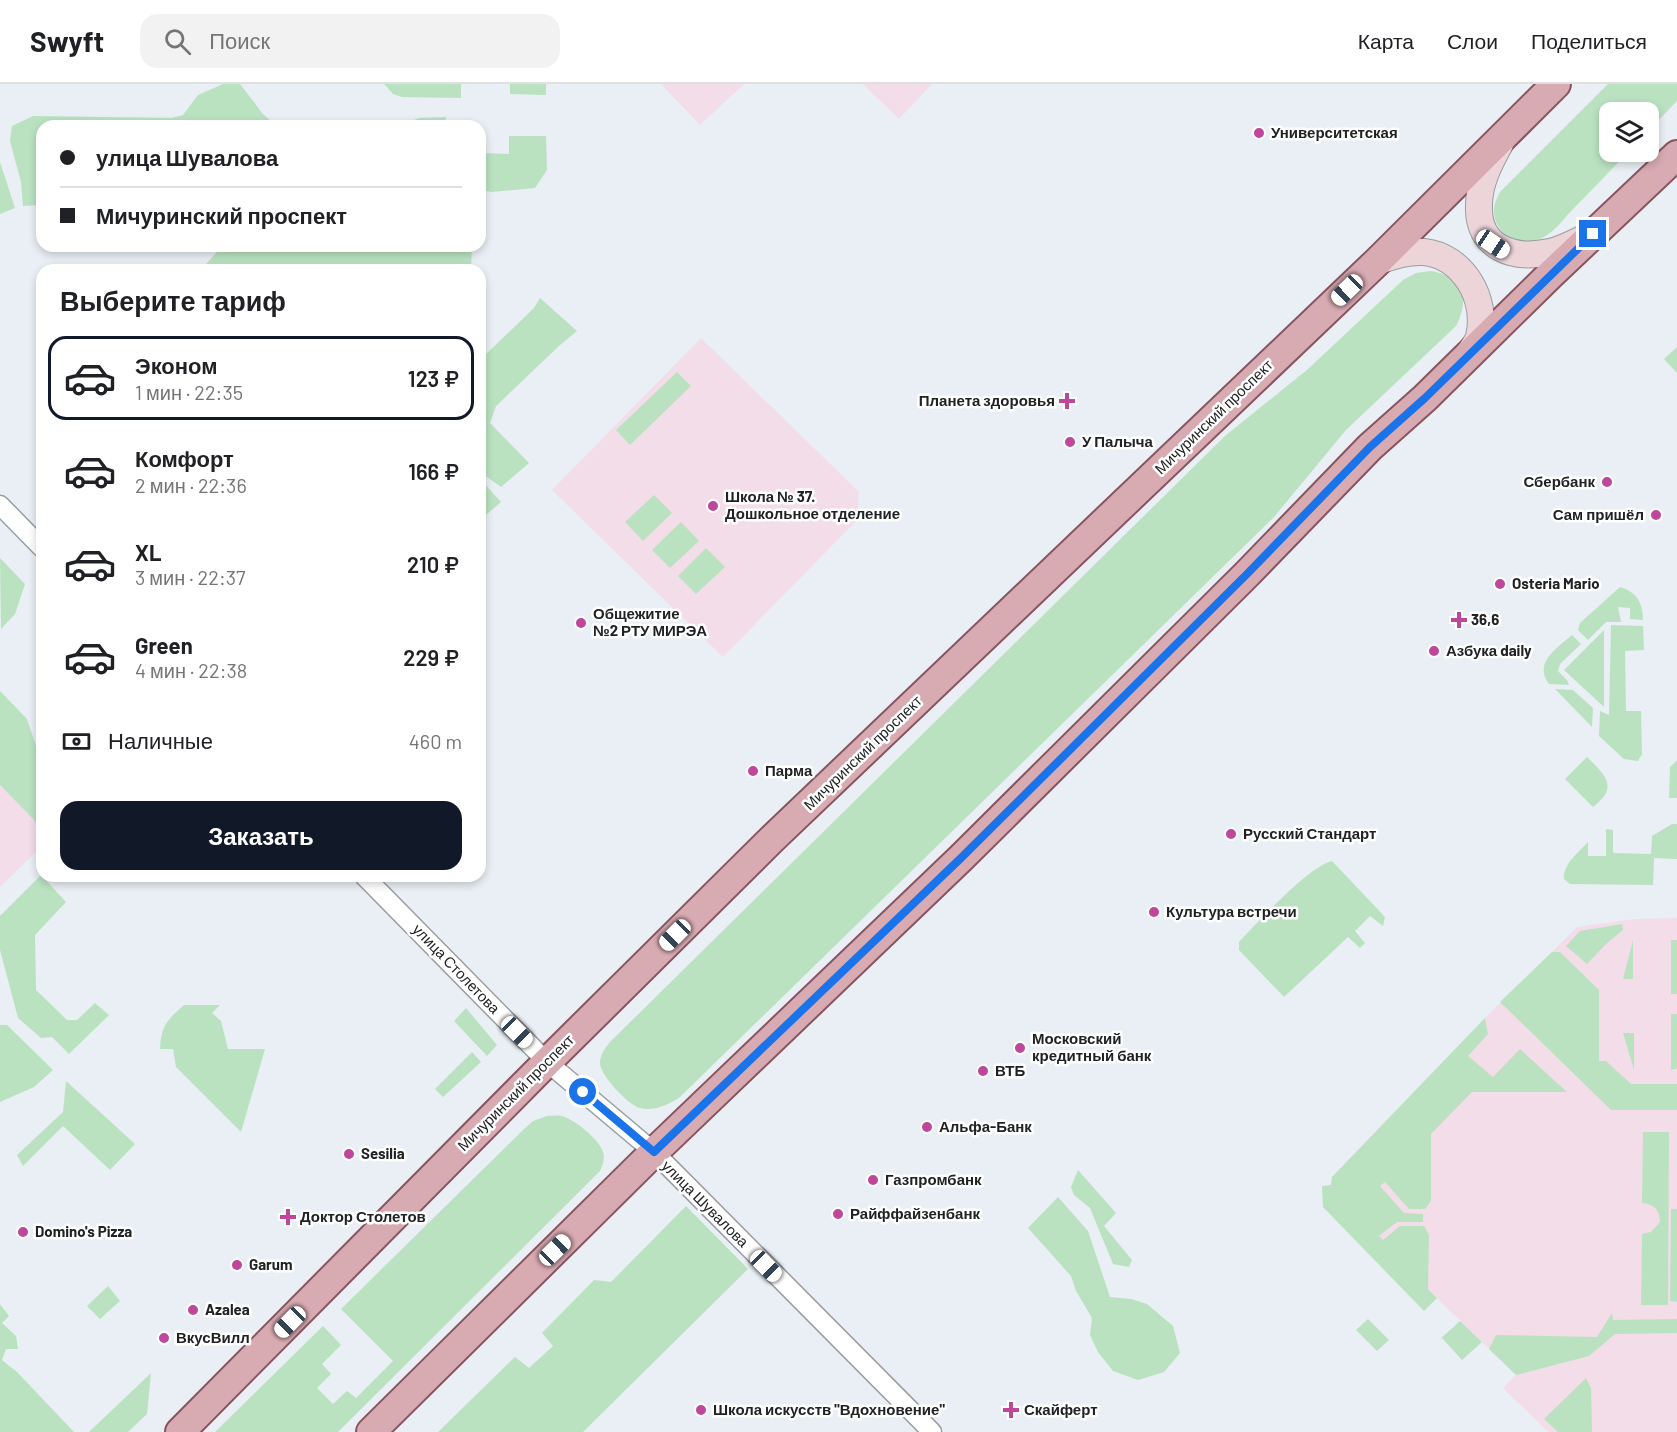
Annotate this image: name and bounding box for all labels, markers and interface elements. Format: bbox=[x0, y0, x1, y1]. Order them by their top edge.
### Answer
search box bbox=[140, 14, 560, 68]
text: Swyft bbox=[30, 24, 104, 58]
icon: search bbox=[161, 25, 194, 58]
text: Поиск bbox=[209, 27, 270, 53]
text: Карта bbox=[1358, 28, 1414, 53]
text: Слои bbox=[1447, 28, 1498, 53]
text: Поделиться bbox=[1531, 28, 1647, 53]
map controls bbox=[1599, 102, 1659, 162]
button: layers bbox=[1599, 102, 1659, 162]
place label: Университетская bbox=[1271, 123, 1398, 141]
marker: Университетская bbox=[1252, 126, 1266, 140]
text: улица Шувалова bbox=[96, 144, 278, 170]
text: Мичуринский проспект bbox=[96, 202, 347, 228]
route end bbox=[1579, 220, 1606, 247]
car bbox=[1473, 226, 1513, 262]
car bbox=[1328, 271, 1366, 309]
text: Выберите тариф bbox=[60, 284, 286, 316]
icon: car bbox=[63, 351, 117, 405]
text: Эконом bbox=[135, 352, 218, 378]
street label: Мичуринский проспект bbox=[1151, 355, 1276, 477]
text: 123 ₽ bbox=[408, 365, 459, 391]
text: 1 мин · 22:35 bbox=[135, 380, 243, 404]
place label: Планета здоровья bbox=[919, 391, 1055, 409]
marker: Планета здоровья bbox=[1060, 394, 1074, 408]
place label: У Палыча bbox=[1082, 432, 1154, 450]
marker: У Палыча bbox=[1063, 435, 1077, 449]
icon: car bbox=[63, 444, 117, 498]
text: Комфорт bbox=[135, 445, 234, 471]
text: 166 ₽ bbox=[408, 458, 459, 484]
place label: Сбербанк bbox=[1523, 472, 1595, 490]
text: 2 мин · 22:36 bbox=[135, 473, 247, 497]
marker: Сбербанк bbox=[1600, 475, 1614, 489]
place label: Школа № 37. Дошкольное отделение bbox=[725, 487, 900, 522]
marker: Школа № 37. Дошкольное отделение bbox=[706, 499, 720, 513]
place label: Сам пришёл bbox=[1553, 505, 1644, 523]
marker: Сам пришёл bbox=[1649, 508, 1663, 522]
icon: car bbox=[63, 537, 117, 591]
text: XL bbox=[135, 539, 161, 565]
text: 210 ₽ bbox=[407, 551, 459, 577]
text: 3 мин · 22:37 bbox=[135, 565, 245, 589]
place label: Osteria Mario bbox=[1512, 574, 1600, 592]
marker: Osteria Mario bbox=[1493, 577, 1507, 591]
place label: Общежитие №2 РТУ МИРЭА bbox=[593, 604, 707, 639]
place label: 36,6 bbox=[1471, 610, 1499, 628]
marker: 36,6 bbox=[1452, 613, 1466, 627]
marker: Общежитие №2 РТУ МИРЭА bbox=[574, 616, 588, 630]
icon: car bbox=[63, 630, 117, 684]
text: Green bbox=[135, 632, 193, 658]
place label: Азбука daily bbox=[1446, 641, 1532, 659]
text: 229 ₽ bbox=[403, 644, 459, 670]
marker: Азбука daily bbox=[1427, 644, 1441, 658]
text: 4 мин · 22:38 bbox=[135, 658, 247, 682]
street label: Мичуринский проспект bbox=[800, 691, 925, 813]
icon: cash bbox=[60, 725, 93, 758]
text: Наличные bbox=[108, 727, 213, 753]
text: 460 m bbox=[409, 729, 462, 753]
place label: Парма bbox=[765, 761, 813, 779]
marker: Парма bbox=[746, 764, 760, 778]
button: Заказать bbox=[60, 801, 462, 870]
place label: Русский Стандарт bbox=[1243, 824, 1376, 842]
marker: Русский Стандарт bbox=[1224, 827, 1238, 841]
place label: Культура встречи bbox=[1166, 902, 1297, 920]
marker: Культура встречи bbox=[1147, 905, 1161, 919]
car bbox=[656, 916, 694, 954]
street label: улица Столетова bbox=[409, 920, 504, 1017]
car bbox=[498, 1013, 536, 1051]
place label: Московский кредитный банк bbox=[1032, 1029, 1152, 1064]
street label: Мичуринский проспект bbox=[453, 1030, 577, 1154]
marker: Московский кредитный банк bbox=[1013, 1041, 1027, 1055]
place label: ВТБ bbox=[995, 1061, 1025, 1079]
marker: ВТБ bbox=[976, 1064, 990, 1078]
route start bbox=[569, 1078, 596, 1105]
place label: Альфа-Банк bbox=[939, 1117, 1032, 1135]
marker: Альфа-Банк bbox=[920, 1120, 934, 1134]
place label: Sesilia bbox=[361, 1144, 405, 1162]
marker: Sesilia bbox=[342, 1147, 356, 1161]
street label: улица Шувалова bbox=[659, 1156, 753, 1251]
place label: Газпромбанк bbox=[885, 1170, 982, 1188]
marker: Газпромбанк bbox=[866, 1173, 880, 1187]
place label: Райффайзенбанк bbox=[850, 1204, 981, 1222]
place label: Доктор Столетов bbox=[300, 1207, 426, 1225]
marker: Райффайзенбанк bbox=[831, 1207, 845, 1221]
marker: Доктор Столетов bbox=[281, 1210, 295, 1224]
place label: Domino's Pizza bbox=[35, 1222, 132, 1240]
marker: Domino's Pizza bbox=[16, 1225, 30, 1239]
car bbox=[536, 1231, 574, 1269]
car bbox=[747, 1247, 785, 1285]
place label: Garum bbox=[249, 1255, 293, 1273]
marker: Garum bbox=[230, 1258, 244, 1272]
place label: Azalea bbox=[205, 1300, 250, 1318]
marker: Azalea bbox=[186, 1303, 200, 1317]
car bbox=[271, 1303, 309, 1341]
place label: ВкусВилл bbox=[176, 1328, 250, 1346]
marker: ВкусВилл bbox=[157, 1331, 171, 1345]
place label: Школа искусств "Вдохновение" bbox=[713, 1400, 945, 1418]
place label: Скайферт bbox=[1024, 1400, 1097, 1418]
marker: Скайферт bbox=[1002, 1401, 1020, 1419]
marker: Школа искусств "Вдохновение" bbox=[694, 1403, 708, 1417]

